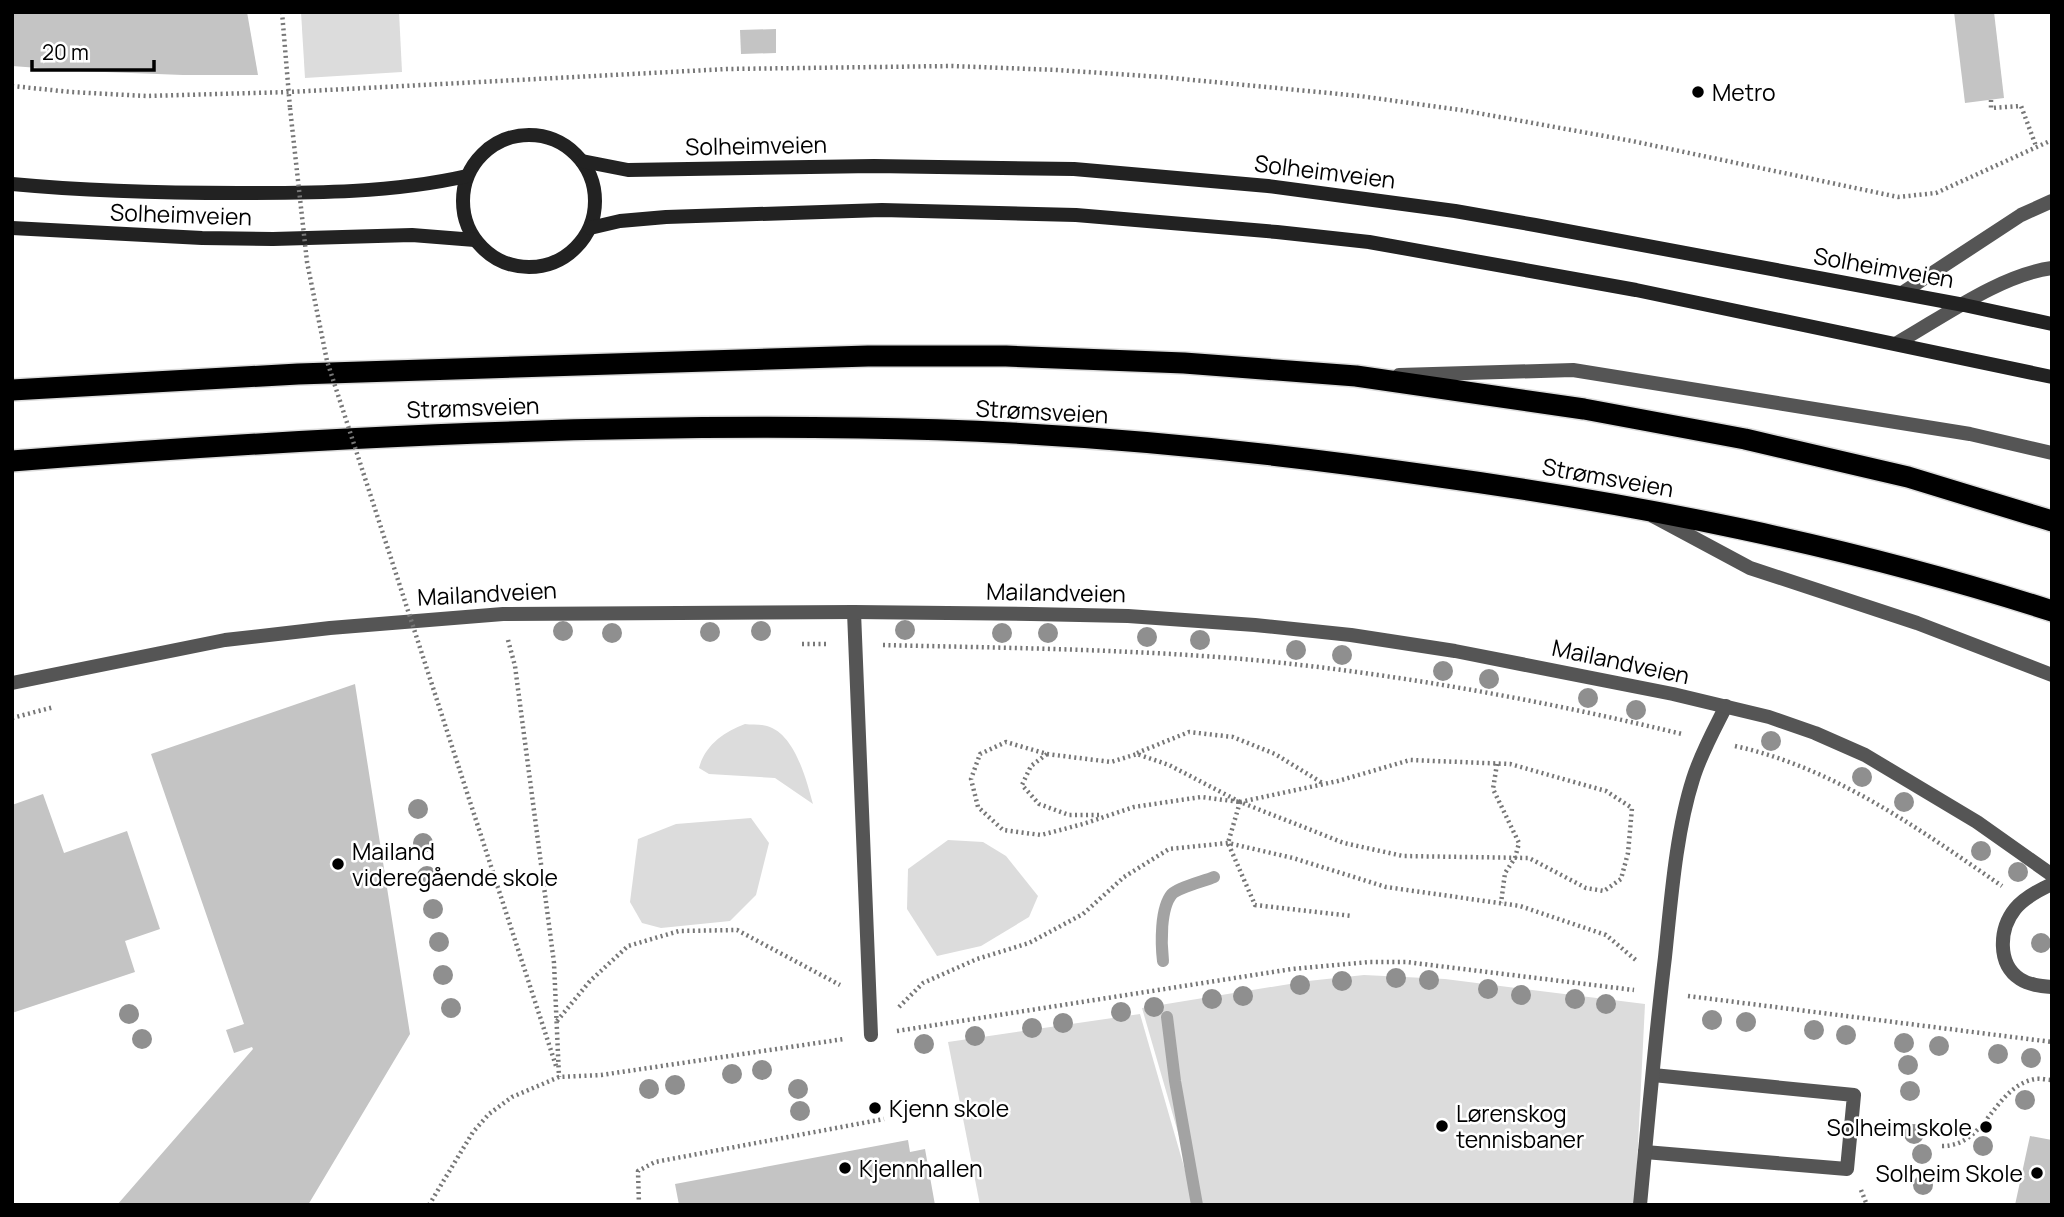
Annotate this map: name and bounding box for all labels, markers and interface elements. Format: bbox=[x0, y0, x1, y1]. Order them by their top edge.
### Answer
scale bar bbox=[32, 28, 154, 72]
text: 20 m bbox=[42, 38, 89, 66]
place label: Metro bbox=[1712, 76, 1776, 108]
marker: Metro bbox=[1690, 84, 1706, 100]
street label: Solheimveien bbox=[685, 128, 827, 162]
street label: Solheimveien bbox=[1253, 146, 1397, 196]
street label: Solheimveien bbox=[110, 196, 252, 232]
street label: Solheimveien bbox=[1811, 239, 1957, 295]
street label: Strømsveien bbox=[406, 389, 540, 425]
street label: Strømsveien bbox=[975, 392, 1109, 430]
street label: Strømsveien bbox=[1540, 450, 1676, 504]
street label: Mailandveien bbox=[416, 573, 558, 613]
street label: Mailandveien bbox=[986, 575, 1126, 609]
street label: Mailandveien bbox=[1549, 631, 1693, 691]
place label: Mailand videregående skole bbox=[352, 835, 558, 893]
marker: Mailand videregående skole bbox=[330, 856, 346, 872]
place label: Kjenn skole bbox=[889, 1092, 1009, 1124]
place label: Lørenskog tennisbaner bbox=[1456, 1097, 1584, 1155]
marker: Kjenn skole bbox=[867, 1100, 883, 1116]
place label: Solheim skole bbox=[1827, 1111, 1972, 1143]
marker: Lørenskog tennisbaner bbox=[1434, 1118, 1450, 1134]
marker: Solheim skole bbox=[1978, 1119, 1994, 1135]
place label: Kjennhallen bbox=[859, 1152, 983, 1184]
place label: Solheim Skole bbox=[1875, 1157, 2023, 1189]
marker: Kjennhallen bbox=[837, 1160, 853, 1176]
marker: Solheim Skole bbox=[2029, 1165, 2045, 1181]

